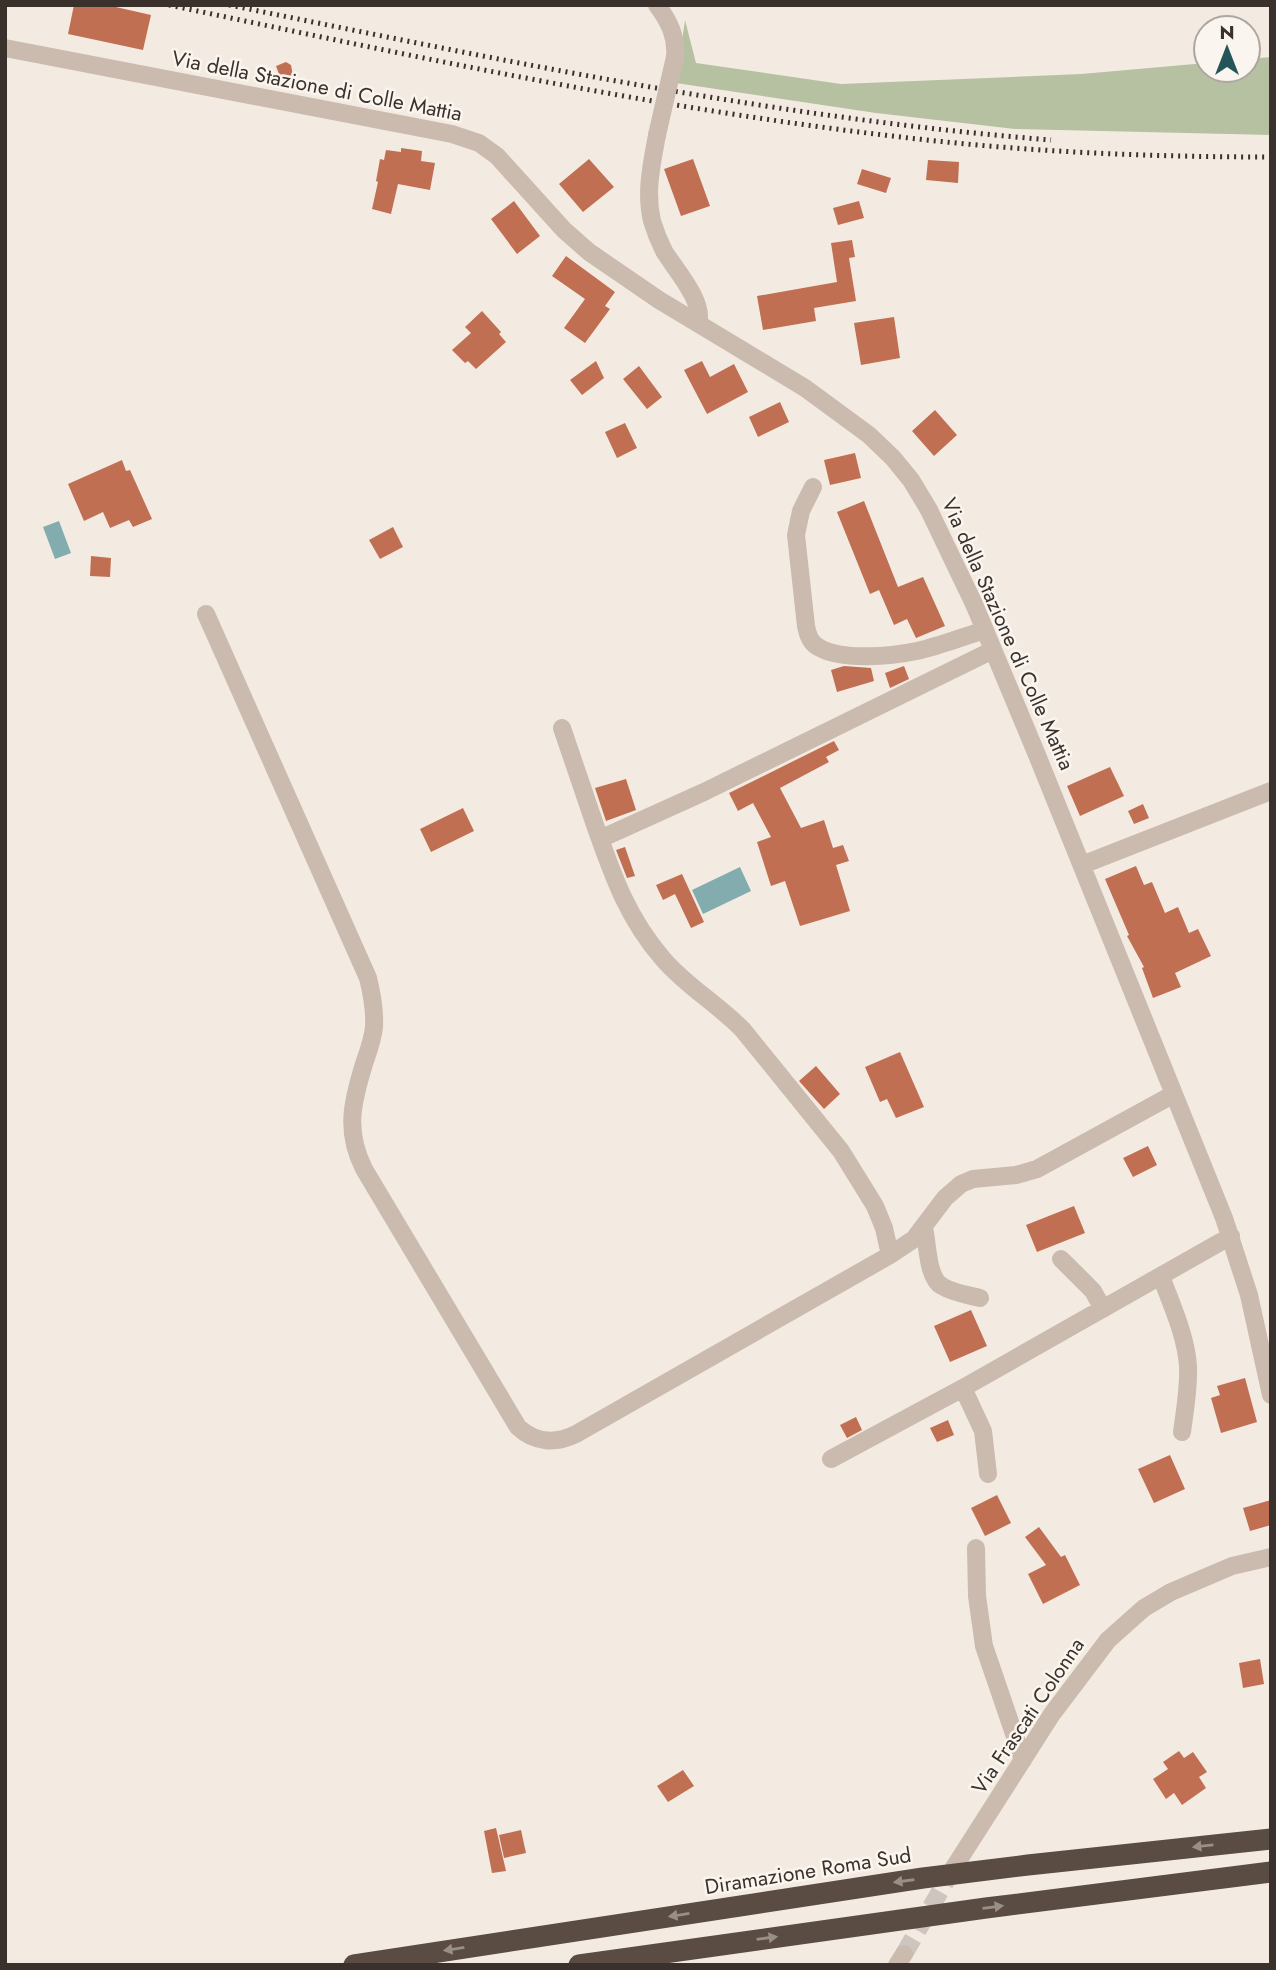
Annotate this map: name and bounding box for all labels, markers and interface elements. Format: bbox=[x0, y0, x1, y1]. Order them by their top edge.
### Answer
north arrow bbox=[1192, 14, 1262, 84]
text: N bbox=[1219, 19, 1235, 46]
street label: Via della Stazione di Colle Mattia bbox=[169, 43, 465, 129]
street label: Via della Stazione di Colle Mattia bbox=[934, 493, 1082, 775]
street label: Via Frascati Colonna bbox=[964, 1632, 1092, 1800]
street label: Diramazione Roma Sud bbox=[703, 1840, 913, 1902]
one-way arrow bbox=[1192, 1841, 1214, 1852]
one-way arrow bbox=[893, 1876, 915, 1887]
one-way arrow bbox=[982, 1902, 1004, 1913]
one-way arrow bbox=[668, 1910, 690, 1921]
one-way arrow bbox=[757, 1933, 779, 1944]
one-way arrow bbox=[443, 1944, 465, 1955]

